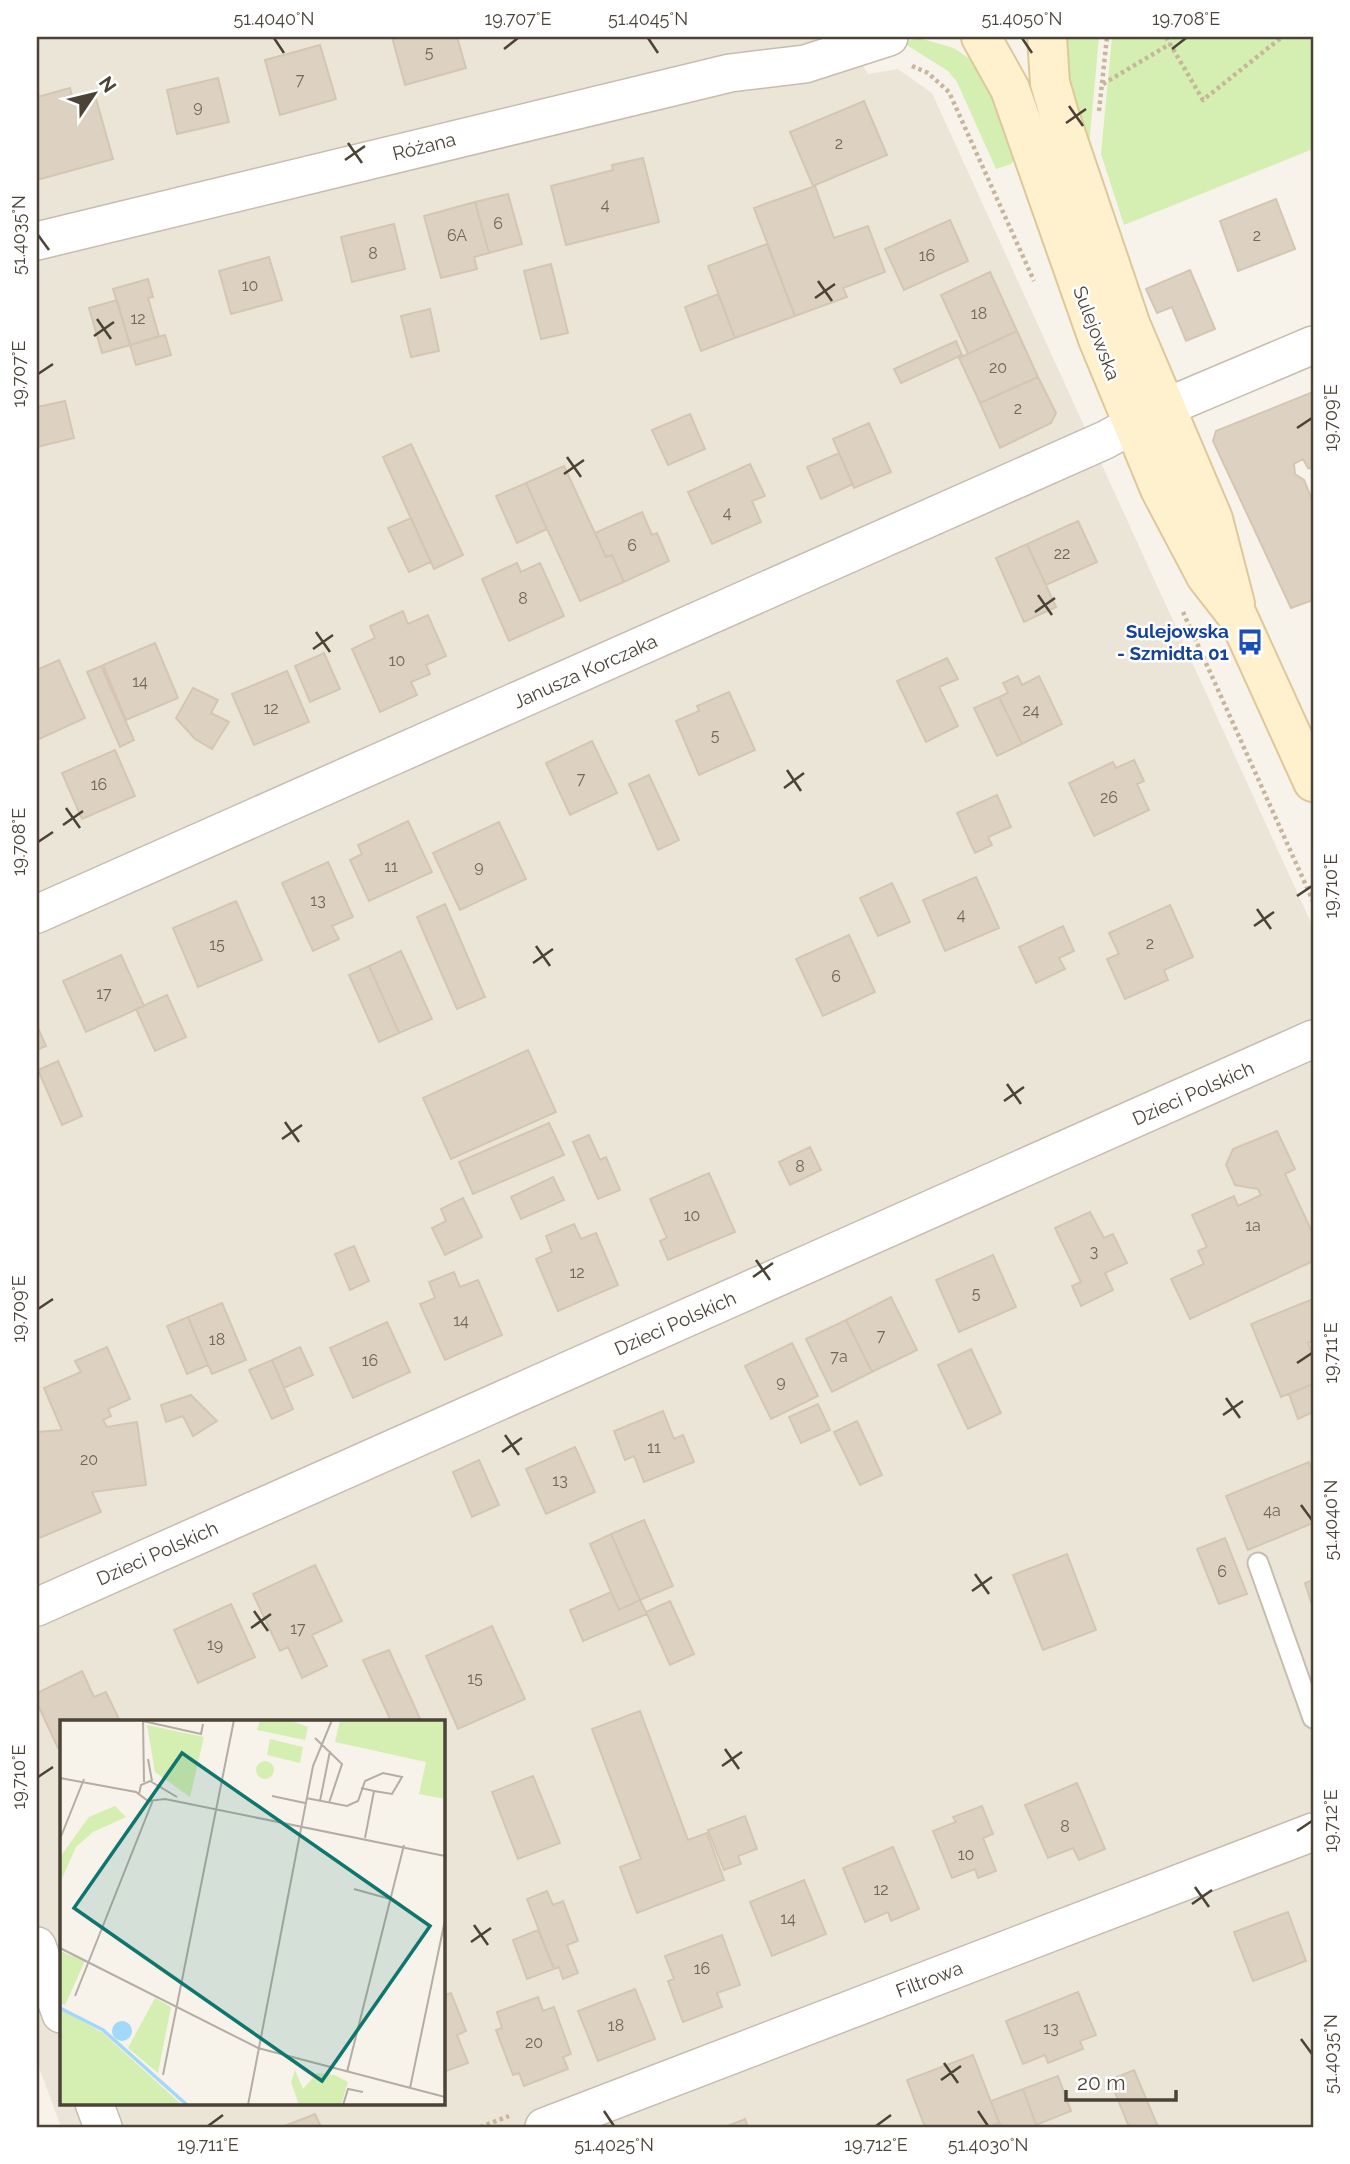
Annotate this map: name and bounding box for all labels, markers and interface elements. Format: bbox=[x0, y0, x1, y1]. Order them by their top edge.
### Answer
text: 51.4040°N bbox=[234, 8, 314, 29]
text: 19.707°E bbox=[484, 8, 552, 29]
text: 51.4045°N bbox=[608, 8, 688, 29]
text: 51.4050°N bbox=[982, 8, 1062, 29]
text: 19.708°E bbox=[1152, 8, 1220, 29]
house number: 5 bbox=[425, 43, 434, 62]
north arrow bbox=[60, 60, 130, 130]
house number: 7 bbox=[296, 70, 305, 89]
text: N bbox=[95, 72, 121, 96]
house number: 9 bbox=[193, 97, 203, 116]
street label: Różana bbox=[390, 128, 458, 164]
house number: 2 bbox=[835, 134, 843, 153]
text: 51.4035°N bbox=[8, 195, 29, 275]
house number: 4 bbox=[601, 195, 610, 214]
house number: 6 bbox=[493, 214, 503, 233]
house number: 6A bbox=[447, 226, 467, 245]
house number: 2 bbox=[1253, 226, 1261, 245]
house number: 8 bbox=[368, 244, 378, 263]
house number: 16 bbox=[919, 246, 935, 265]
house number: 10 bbox=[242, 276, 258, 295]
street label: Sulejowska bbox=[1069, 283, 1125, 383]
house number: 18 bbox=[971, 304, 987, 323]
house number: 12 bbox=[130, 309, 146, 328]
text: 19.707°E bbox=[8, 340, 29, 408]
house number: 20 bbox=[989, 358, 1007, 377]
text: 19.709°E bbox=[1320, 384, 1341, 452]
house number: 2 bbox=[1014, 399, 1022, 418]
house number: 4 bbox=[723, 503, 732, 522]
house number: 6 bbox=[627, 536, 637, 555]
house number: 22 bbox=[1054, 544, 1070, 563]
house number: 8 bbox=[518, 589, 528, 608]
place label: Sulejowska - Szmidta 01 bbox=[1117, 620, 1229, 664]
bus stop icon: Sulejowska - Szmidta 01 bbox=[1235, 627, 1265, 657]
street label: Janusza Korczaka bbox=[510, 629, 660, 713]
house number: 10 bbox=[389, 651, 405, 670]
house number: 14 bbox=[132, 672, 148, 691]
house number: 12 bbox=[263, 699, 279, 718]
house number: 24 bbox=[1022, 701, 1040, 720]
house number: 5 bbox=[711, 726, 720, 745]
house number: 7 bbox=[577, 769, 586, 788]
house number: 16 bbox=[91, 775, 107, 794]
house number: 26 bbox=[1100, 788, 1118, 807]
text: 19.708°E bbox=[8, 808, 29, 876]
text: 19.710°E bbox=[1320, 853, 1341, 918]
house number: 11 bbox=[384, 857, 398, 876]
house number: 9 bbox=[474, 857, 484, 876]
house number: 13 bbox=[310, 891, 326, 910]
house number: 4 bbox=[957, 905, 966, 924]
house number: 2 bbox=[1146, 934, 1154, 953]
house number: 15 bbox=[209, 935, 225, 954]
house number: 6 bbox=[831, 967, 841, 986]
house number: 17 bbox=[96, 984, 112, 1003]
street label: Dzieci Polskich bbox=[1129, 1056, 1257, 1130]
house number: 8 bbox=[795, 1157, 805, 1176]
house number: 10 bbox=[684, 1206, 700, 1225]
house number: 1a bbox=[1245, 1216, 1261, 1235]
house number: 3 bbox=[1090, 1242, 1098, 1261]
house number: 12 bbox=[569, 1263, 585, 1282]
text: 19.709°E bbox=[8, 1275, 29, 1343]
house number: 5 bbox=[972, 1284, 981, 1303]
street label: Dzieci Polskich bbox=[611, 1286, 739, 1360]
house number: 14 bbox=[453, 1311, 469, 1330]
text: 19.711°E bbox=[1320, 1322, 1341, 1384]
house number: 7 bbox=[877, 1326, 886, 1345]
house number: 18 bbox=[209, 1330, 225, 1349]
house number: 7a bbox=[830, 1347, 848, 1366]
house number: 16 bbox=[362, 1351, 378, 1370]
house number: 9 bbox=[776, 1372, 786, 1391]
house number: 11 bbox=[647, 1438, 661, 1457]
house number: 20 bbox=[80, 1450, 98, 1469]
house number: 13 bbox=[552, 1471, 568, 1490]
text: 51.4040°N bbox=[1320, 1480, 1341, 1560]
house number: 4a bbox=[1263, 1501, 1281, 1520]
street label: Dzieci Polskich bbox=[93, 1516, 221, 1590]
house number: 6 bbox=[1217, 1562, 1227, 1581]
house number: 17 bbox=[290, 1619, 306, 1638]
house number: 19 bbox=[207, 1635, 223, 1654]
house number: 15 bbox=[467, 1669, 483, 1688]
inset map bbox=[60, 1720, 444, 2104]
text: 19.710°E bbox=[8, 1744, 29, 1809]
text: 19.712°E bbox=[1320, 1789, 1341, 1853]
house number: 8 bbox=[1060, 1817, 1070, 1836]
house number: 10 bbox=[958, 1845, 974, 1864]
house number: 12 bbox=[873, 1880, 889, 1899]
house number: 14 bbox=[780, 1909, 796, 1928]
street label: Filtrowa bbox=[892, 1956, 966, 2002]
house number: 16 bbox=[694, 1959, 710, 1978]
text: 51.4035°N bbox=[1320, 2014, 1341, 2094]
house number: 18 bbox=[608, 2016, 624, 2035]
house number: 13 bbox=[1043, 2019, 1059, 2038]
house number: 20 bbox=[525, 2033, 543, 2052]
scale bar bbox=[1066, 2059, 1177, 2103]
text: 20 m bbox=[1077, 2070, 1125, 2095]
text: 19.711°E bbox=[177, 2134, 239, 2155]
text: 51.4025°N bbox=[574, 2134, 654, 2155]
text: 19.712°E bbox=[844, 2134, 908, 2155]
text: 51.4030°N bbox=[948, 2134, 1028, 2155]

